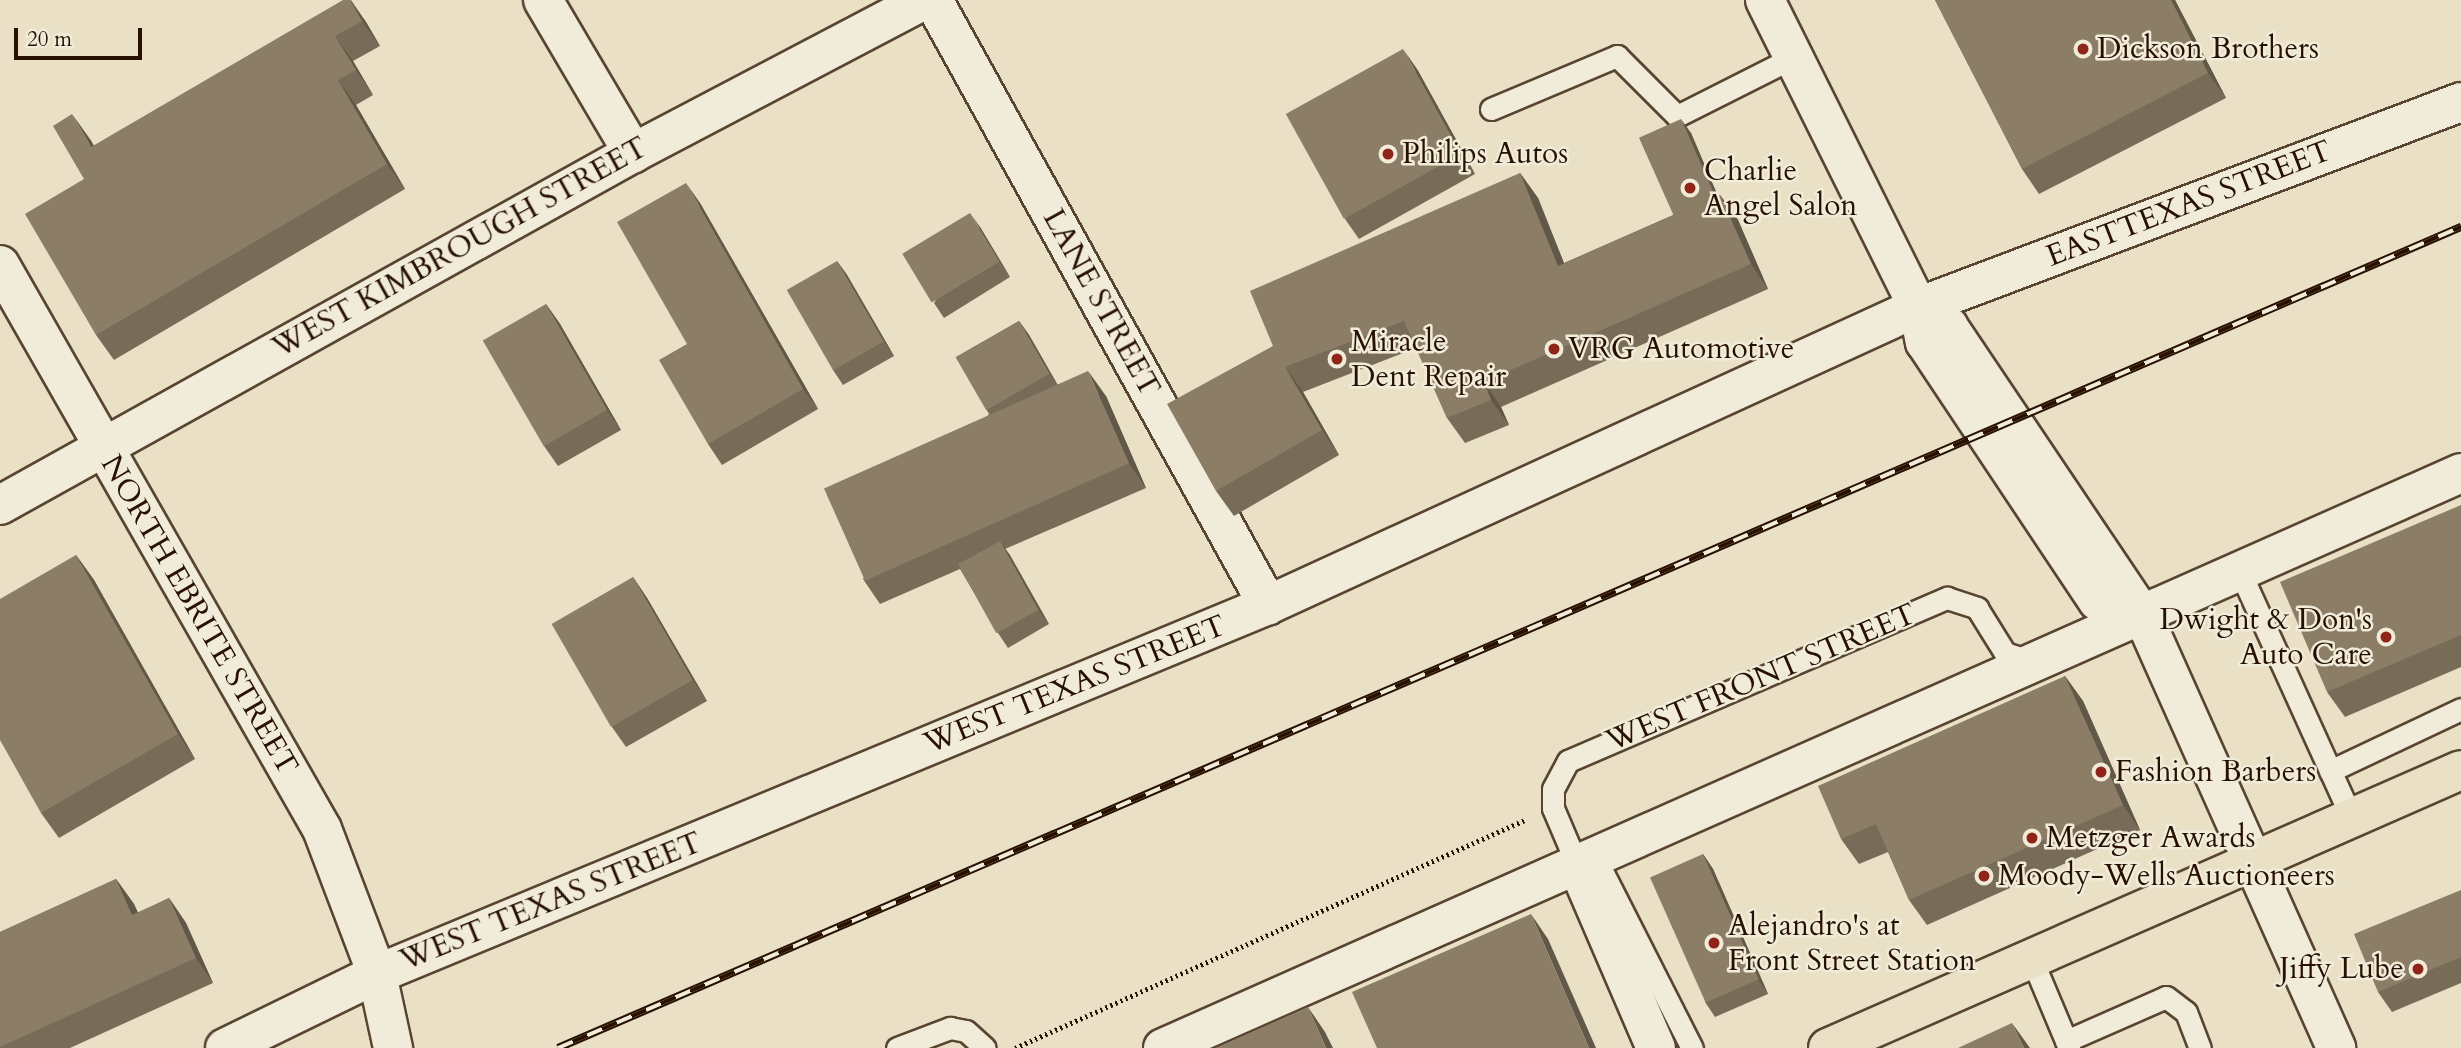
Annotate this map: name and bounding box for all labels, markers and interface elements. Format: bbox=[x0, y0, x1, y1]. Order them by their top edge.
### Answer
scale bar bbox=[18, 14, 145, 58]
text: 20 m bbox=[27, 25, 72, 54]
place label: Dickson Brothers bbox=[2097, 31, 2319, 67]
marker: Dickson Brothers bbox=[2075, 41, 2091, 57]
street label: WEST KIMBROUGH STREET bbox=[266, 130, 654, 366]
street label: EASTTEXAS STREET bbox=[2041, 133, 2337, 275]
place label: Philips Autos bbox=[1402, 136, 1568, 172]
marker: Philips Autos bbox=[1380, 146, 1396, 162]
place label: Charlie Angel Salon bbox=[1704, 153, 1857, 224]
marker: Charlie Angel Salon bbox=[1682, 180, 1698, 196]
street label: LANE STREET bbox=[1035, 203, 1167, 403]
place label: Miracle Dent Repair bbox=[1351, 324, 1506, 394]
place label: VRG Automotive bbox=[1568, 331, 1794, 367]
marker: VRG Automotive bbox=[1546, 341, 1562, 357]
marker: Miracle Dent Repair bbox=[1329, 351, 1345, 367]
street label: NORTH EBRITE STREET bbox=[93, 449, 305, 781]
street label: WEST FRONT STREET bbox=[1601, 596, 1921, 760]
place label: Dwight & Don's Auto Care bbox=[2159, 602, 2372, 672]
street label: WEST TEXAS STREET bbox=[919, 608, 1231, 762]
marker: Dwight & Don's Auto Care bbox=[2378, 629, 2394, 645]
place label: Fashion Barbers bbox=[2115, 754, 2316, 790]
marker: Fashion Barbers bbox=[2093, 764, 2109, 780]
place label: Metzger Awards bbox=[2046, 820, 2256, 856]
street label: WEST TEXAS STREET bbox=[395, 825, 707, 979]
marker: Metzger Awards bbox=[2024, 830, 2040, 846]
place label: Moody-Wells Auctioneers bbox=[1998, 858, 2335, 894]
marker: Moody-Wells Auctioneers bbox=[1976, 868, 1992, 884]
place label: Alejandro's at Front Street Station bbox=[1728, 908, 1976, 978]
marker: Alejandro's at Front Street Station bbox=[1706, 935, 1722, 951]
place label: Jiffy Lube bbox=[2279, 951, 2404, 987]
marker: Jiffy Lube bbox=[2410, 961, 2426, 977]

